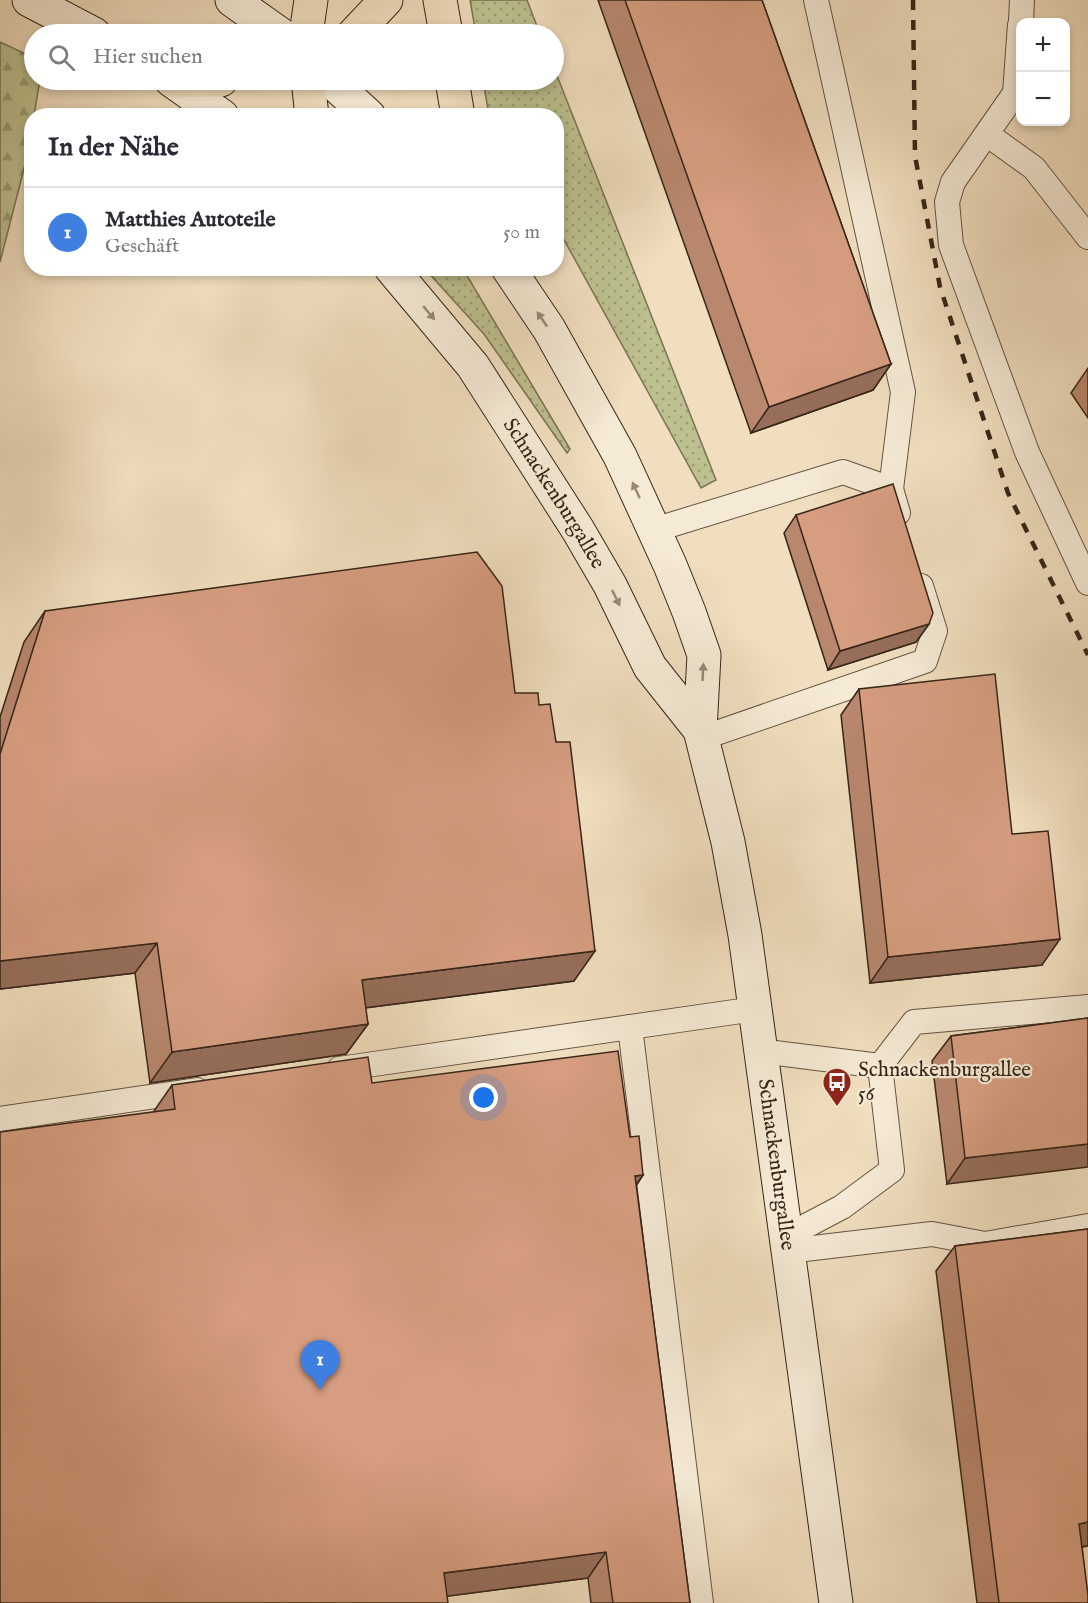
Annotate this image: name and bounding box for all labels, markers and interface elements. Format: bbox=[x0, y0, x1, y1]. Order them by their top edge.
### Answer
map controls bbox=[1016, 18, 1070, 126]
button: + bbox=[1016, 18, 1070, 72]
search box bbox=[24, 24, 564, 90]
icon: search bbox=[45, 41, 78, 74]
text: Hier suchen bbox=[93, 43, 203, 71]
button: − bbox=[1016, 72, 1070, 126]
text: In der Nähe bbox=[48, 131, 179, 164]
text: Matthies Autoteile bbox=[105, 206, 276, 234]
text: 1 bbox=[64, 220, 71, 245]
text: 50 m bbox=[503, 220, 540, 245]
text: Geschäft bbox=[105, 234, 179, 259]
one-way arrow bbox=[422, 305, 435, 320]
one-way arrow bbox=[536, 312, 548, 328]
street label: Schnackenburgallee bbox=[497, 413, 611, 574]
one-way arrow bbox=[631, 482, 640, 499]
one-way arrow bbox=[611, 590, 621, 607]
one-way arrow bbox=[698, 662, 708, 681]
place label: Schnackenburgallee 56 bbox=[858, 1057, 1031, 1108]
bus stop icon: Schnackenburgallee 56 bbox=[821, 1066, 853, 1108]
street label: Schnackenburgallee bbox=[751, 1077, 801, 1253]
your location bbox=[469, 1083, 498, 1112]
pin: 1 bbox=[300, 1340, 340, 1390]

